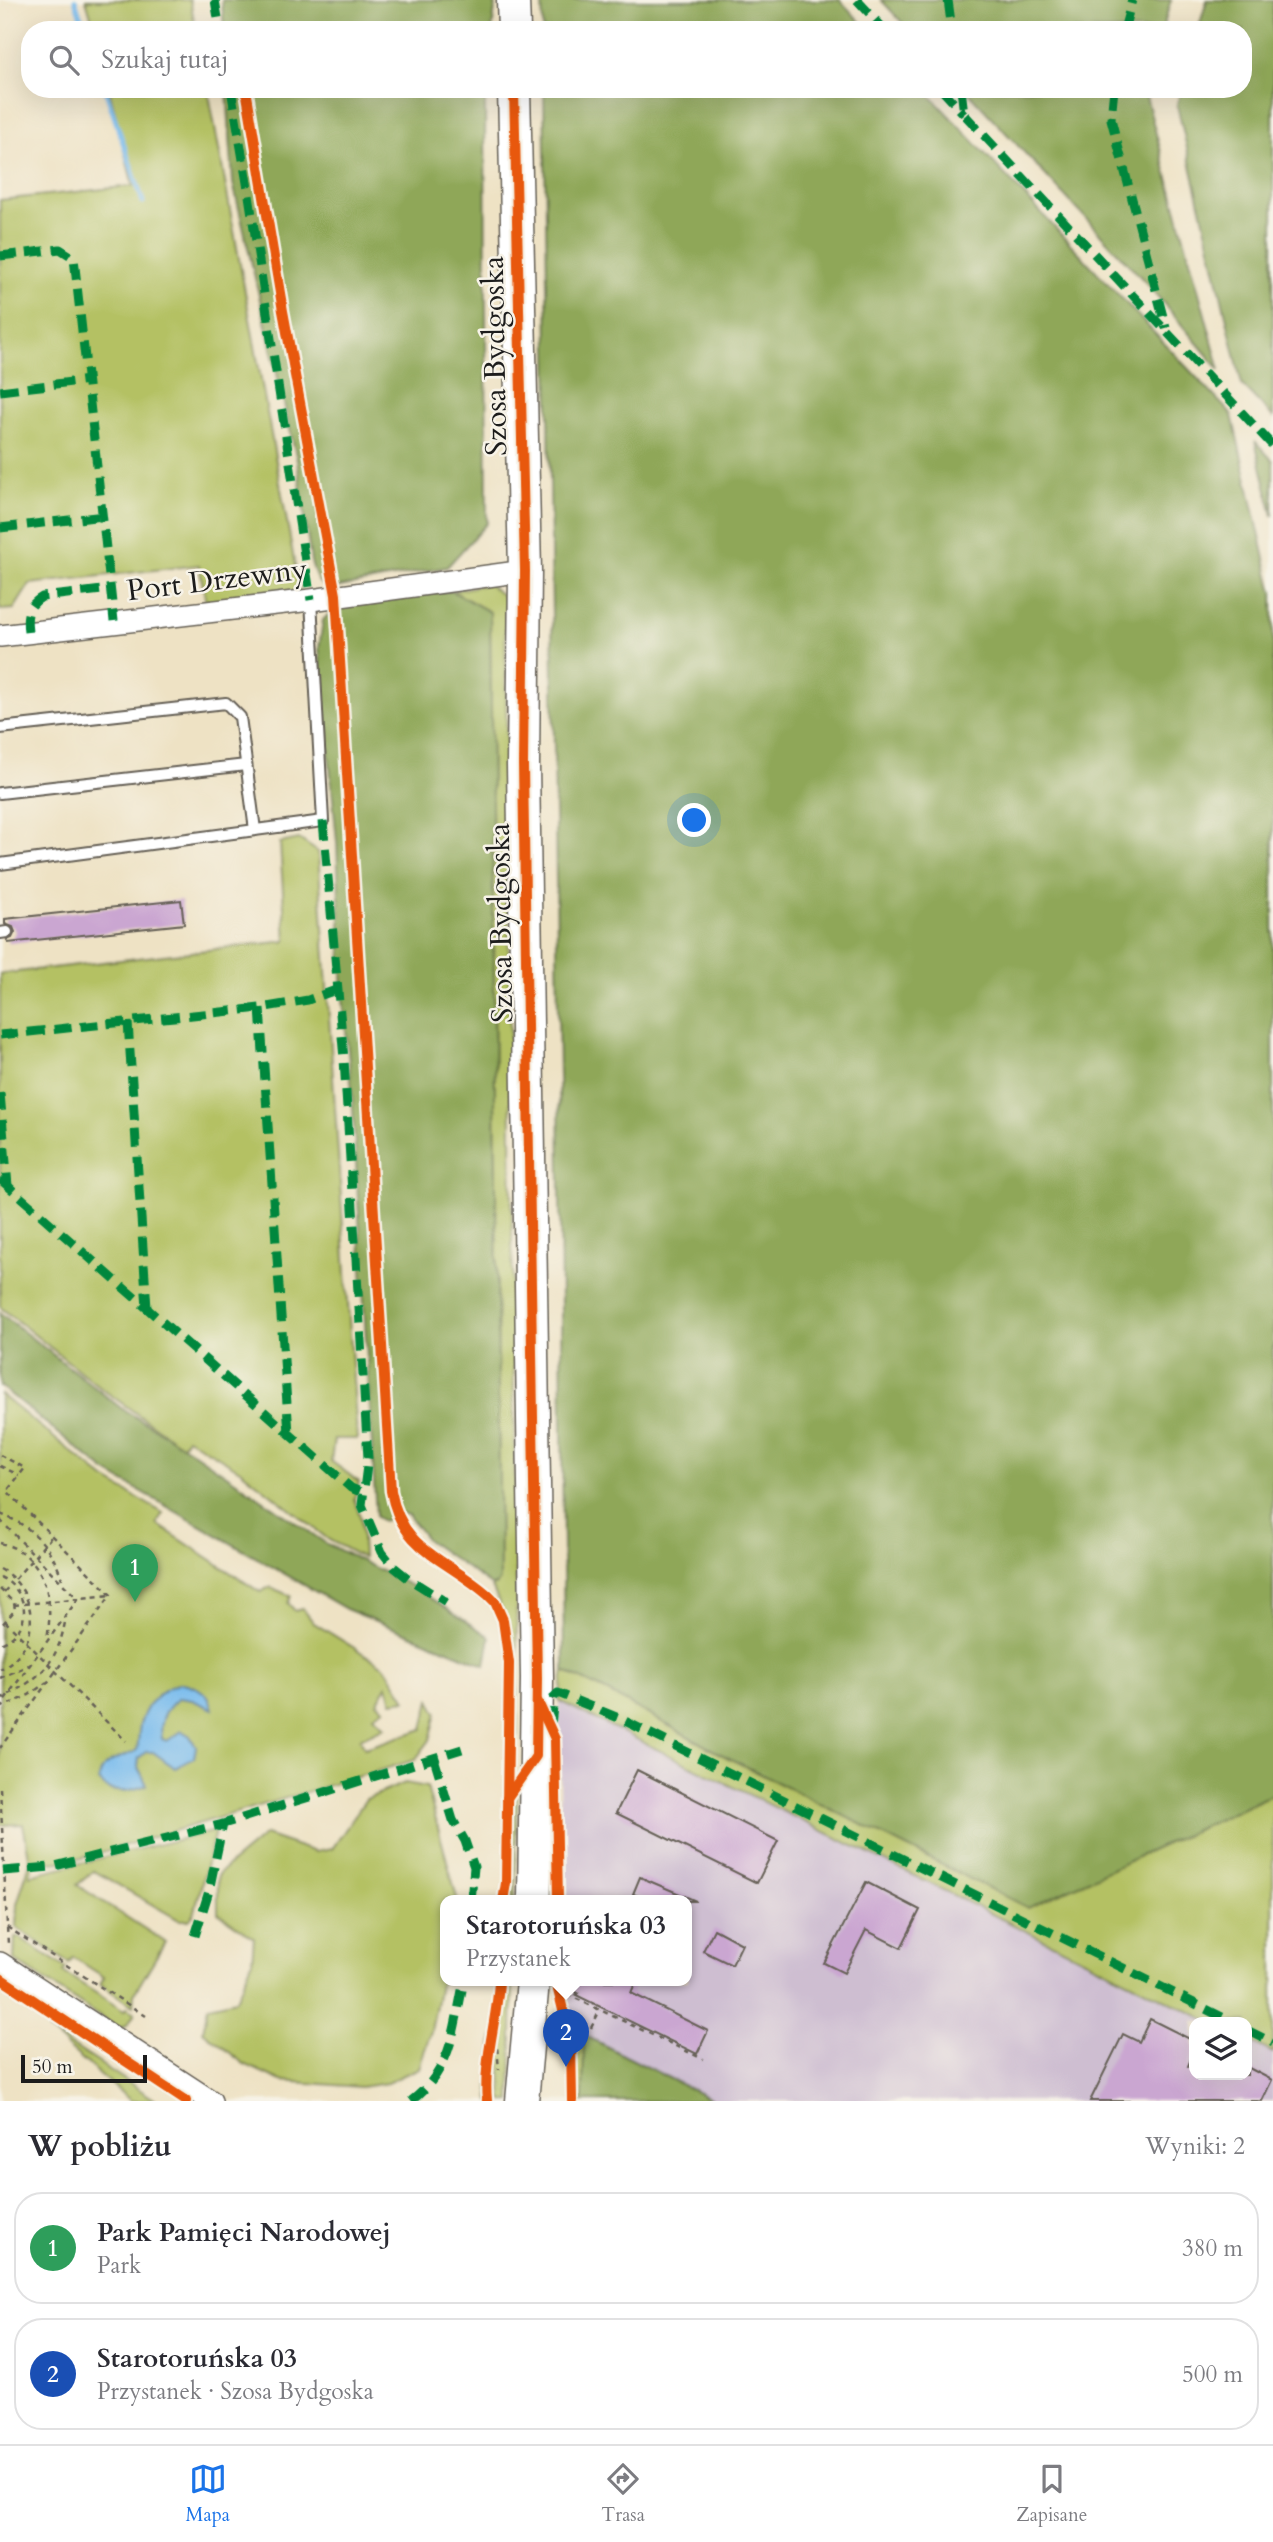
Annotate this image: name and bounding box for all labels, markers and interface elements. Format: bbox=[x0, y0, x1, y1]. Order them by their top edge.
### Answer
search box bbox=[21, 21, 1252, 98]
icon: search bbox=[45, 41, 83, 79]
text: Szukaj tutaj bbox=[101, 42, 229, 77]
street label: Szosa Bydgoska bbox=[473, 256, 517, 456]
street label: Port Drzewny bbox=[124, 549, 310, 611]
your location bbox=[677, 803, 711, 837]
street label: Szosa Bydgoska bbox=[479, 823, 523, 1023]
pin: 1 bbox=[112, 1544, 158, 1602]
popup bbox=[440, 1895, 692, 1986]
text: Starotoruńska 03 bbox=[466, 1908, 666, 1943]
text: Przystanek bbox=[466, 1943, 571, 1974]
pin: 2 bbox=[543, 2009, 589, 2067]
map controls bbox=[1189, 2017, 1252, 2080]
button: layers bbox=[1189, 2017, 1252, 2080]
scale bar bbox=[21, 2052, 147, 2084]
text: 50 m bbox=[32, 2054, 73, 2080]
text: W pobliżu bbox=[28, 2126, 172, 2167]
text: Wyniki: 2 bbox=[1145, 2131, 1245, 2162]
text: Park Pamięci Narodowej bbox=[97, 2215, 391, 2250]
text: 1 bbox=[47, 2233, 59, 2264]
text: 380 m bbox=[1182, 2233, 1243, 2264]
text: Park bbox=[97, 2250, 141, 2281]
text: Starotoruńska 03 bbox=[97, 2341, 297, 2376]
text: 2 bbox=[47, 2359, 59, 2390]
text: 500 m bbox=[1182, 2359, 1243, 2390]
text: Przystanek · Szosa Bydgoska bbox=[97, 2376, 374, 2407]
tab: Mapa bbox=[186, 2460, 230, 2528]
tab: Trasa bbox=[601, 2460, 645, 2528]
tab: Zapisane bbox=[1016, 2460, 1087, 2528]

